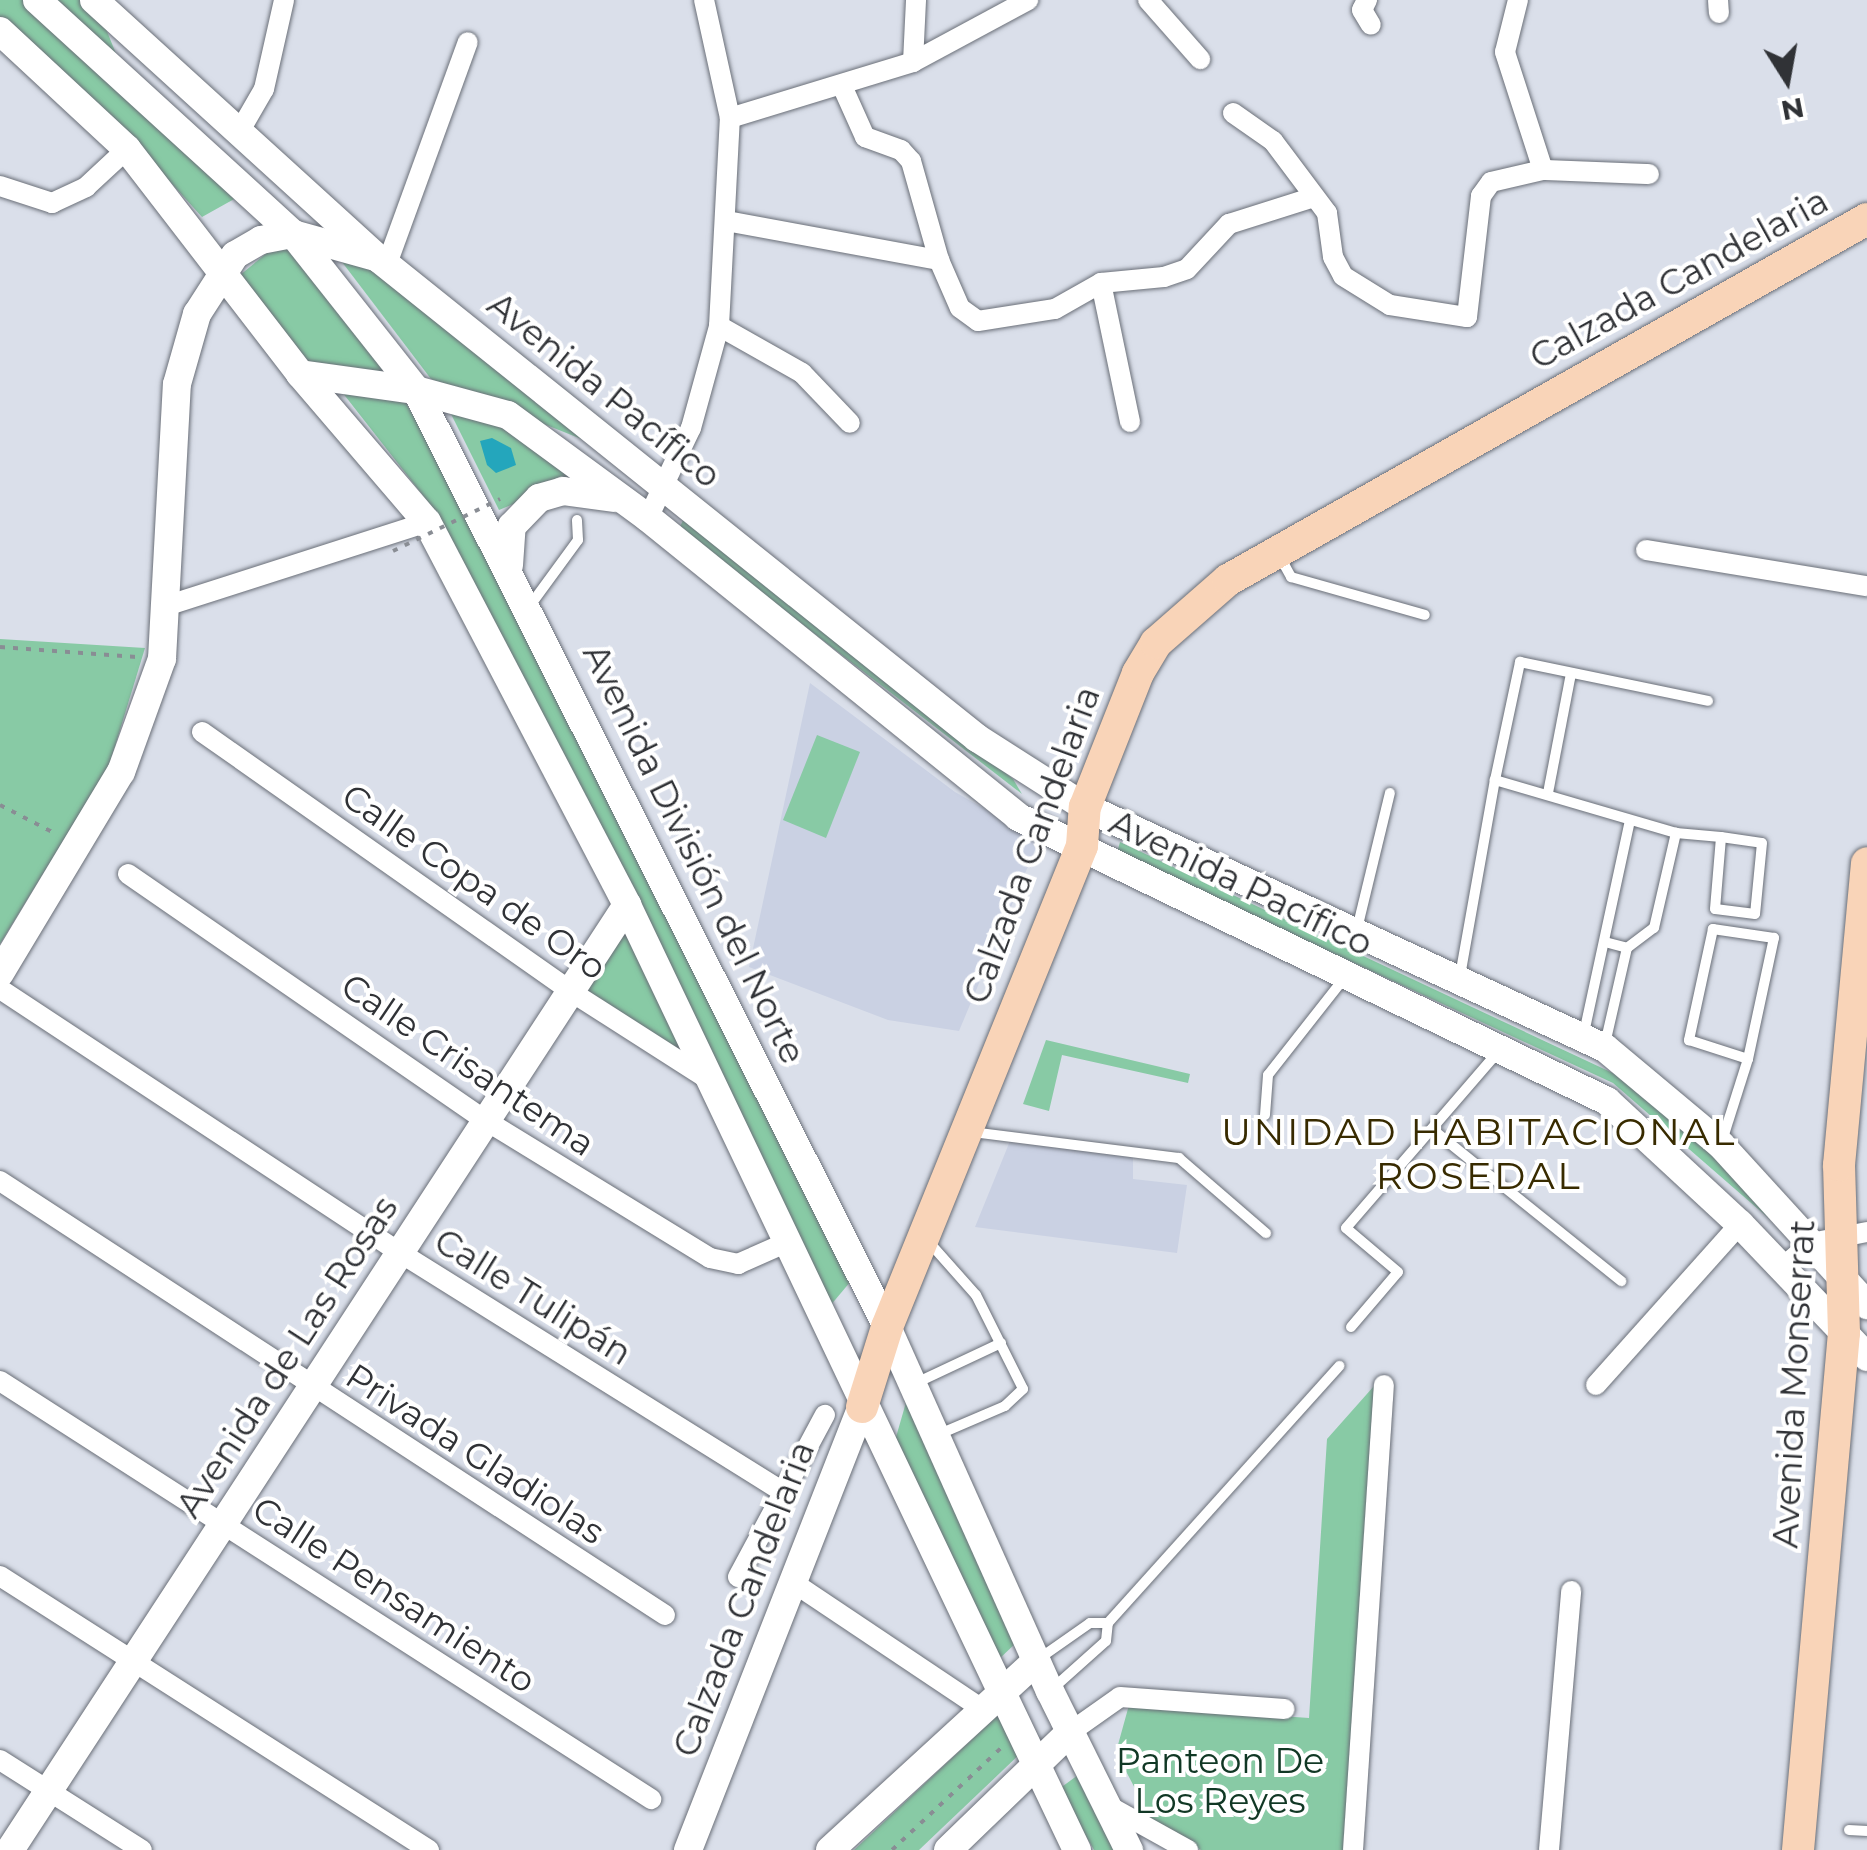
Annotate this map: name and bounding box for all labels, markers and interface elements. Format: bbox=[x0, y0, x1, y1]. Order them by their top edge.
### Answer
north arrow bbox=[1737, 30, 1837, 130]
text: N bbox=[1778, 91, 1807, 128]
street label: Calzada Candelaria bbox=[1523, 180, 1835, 378]
street label: Avenida Pacífico bbox=[479, 283, 729, 497]
street label: Avenida División del Norte bbox=[574, 637, 814, 1071]
street label: Calzada Candelaria bbox=[955, 681, 1109, 1009]
street label: Calle Copa de Oro bbox=[334, 775, 614, 989]
street label: Avenida Pacífico bbox=[1103, 801, 1379, 965]
street label: Calle Crisantema bbox=[333, 965, 603, 1165]
district label: UNIDAD HABITACIONAL ROSEDAL bbox=[1221, 1109, 1737, 1198]
street label: Avenida de Las Rosas bbox=[168, 1189, 406, 1525]
street label: Avenida Monserrat bbox=[1764, 1219, 1824, 1549]
street label: Calle Tulipán bbox=[427, 1220, 639, 1374]
street label: Privada Gladiolas bbox=[338, 1355, 612, 1553]
street label: Calzada Candelaria bbox=[664, 1435, 824, 1763]
street label: Calle Pensamiento bbox=[245, 1488, 543, 1702]
park label: Panteon De Los Reyes bbox=[1116, 1740, 1324, 1822]

